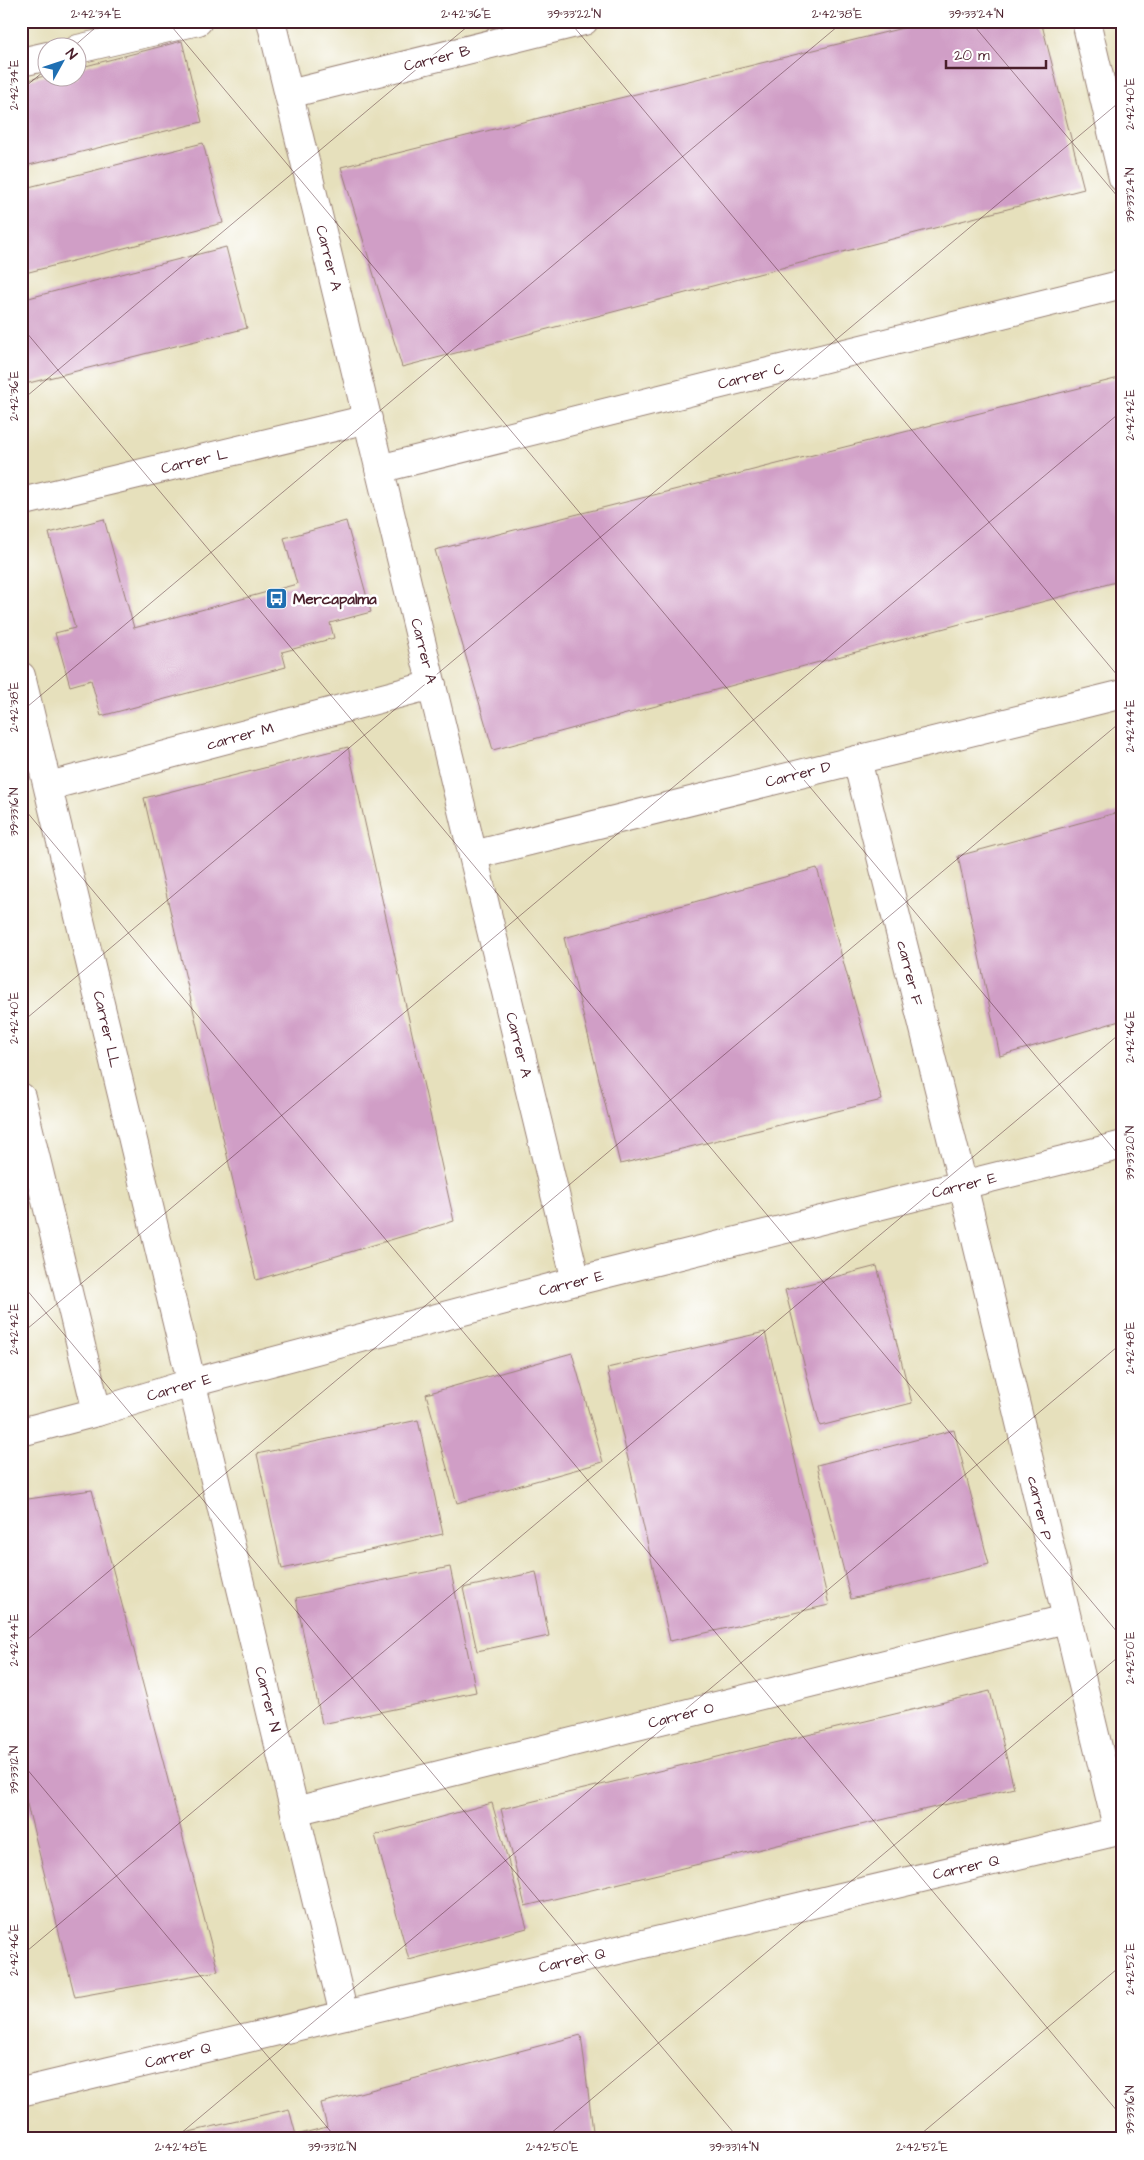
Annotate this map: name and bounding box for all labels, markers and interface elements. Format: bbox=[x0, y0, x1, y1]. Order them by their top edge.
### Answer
text: 2°42'34"E bbox=[71, 6, 121, 23]
text: 2°42'36"E bbox=[441, 6, 491, 23]
text: 39°33'22"N bbox=[547, 6, 601, 23]
text: 2°42'38"E bbox=[812, 6, 862, 23]
text: 39°33'24"N bbox=[948, 6, 1004, 23]
north arrow bbox=[38, 38, 88, 88]
scale bar bbox=[946, 38, 1046, 70]
street label: Carrer B bbox=[402, 40, 473, 77]
text: N bbox=[61, 44, 82, 64]
text: 20 m bbox=[954, 45, 990, 66]
text: 2°42'34"E bbox=[6, 60, 23, 110]
text: 2°42'40"E bbox=[1122, 78, 1139, 130]
text: 39°33'24"N bbox=[1122, 167, 1139, 223]
street label: Carrer A bbox=[310, 223, 347, 293]
street label: Carrer C bbox=[716, 358, 787, 395]
text: 2°42'36"E bbox=[6, 371, 23, 421]
text: 2°42'42"E bbox=[1122, 389, 1139, 441]
street label: Carrer L bbox=[159, 444, 230, 479]
bus stop icon: Mercapalma bbox=[265, 587, 289, 611]
place label: Mercapalma bbox=[293, 589, 377, 610]
street label: Carrer A bbox=[405, 616, 442, 686]
text: 2°42'38"E bbox=[6, 682, 23, 732]
text: 2°42'44"E bbox=[1122, 700, 1139, 752]
street label: carrer M bbox=[204, 717, 276, 755]
street label: Carrer D bbox=[763, 756, 833, 793]
text: 39°33'16"N bbox=[6, 787, 23, 837]
street label: carrer F bbox=[891, 938, 928, 1008]
street label: Carrer LL bbox=[88, 989, 126, 1070]
text: 2°42'40"E bbox=[6, 992, 23, 1044]
street label: Carrer A bbox=[500, 1010, 537, 1080]
text: 2°42'46"E bbox=[1122, 1011, 1139, 1063]
text: 39°33'20"N bbox=[1122, 1125, 1139, 1180]
street label: Carrer E bbox=[930, 1167, 999, 1204]
street label: Carrer E bbox=[537, 1265, 606, 1302]
text: 2°42'42"E bbox=[6, 1303, 23, 1355]
text: 2°42'48"E bbox=[1122, 1322, 1139, 1374]
street label: Carrer E bbox=[144, 1368, 214, 1407]
street label: carrer P bbox=[1022, 1474, 1057, 1543]
text: 2°42'44"E bbox=[6, 1614, 23, 1666]
text: 2°42'50"E bbox=[1122, 1632, 1139, 1684]
street label: Carrer N bbox=[249, 1664, 286, 1734]
street label: Carrer O bbox=[646, 1697, 716, 1734]
text: 39°33'12"N bbox=[6, 1745, 23, 1794]
street label: Carrer Q bbox=[931, 1850, 1002, 1885]
text: 2°42'46"E bbox=[6, 1924, 23, 1976]
street label: Carrer Q bbox=[537, 1943, 608, 1978]
text: 2°42'52"E bbox=[1122, 1943, 1139, 1995]
street label: Carrer Q bbox=[143, 2037, 214, 2074]
text: 39°33'16"N bbox=[1122, 2085, 1139, 2135]
text: 2°42'48"E bbox=[155, 2139, 207, 2156]
text: 39°33'12"N bbox=[308, 2139, 357, 2156]
text: 2°42'50"E bbox=[526, 2139, 578, 2156]
text: 39°33'14"N bbox=[709, 2139, 759, 2156]
text: 2°42'52"E bbox=[896, 2139, 948, 2156]

